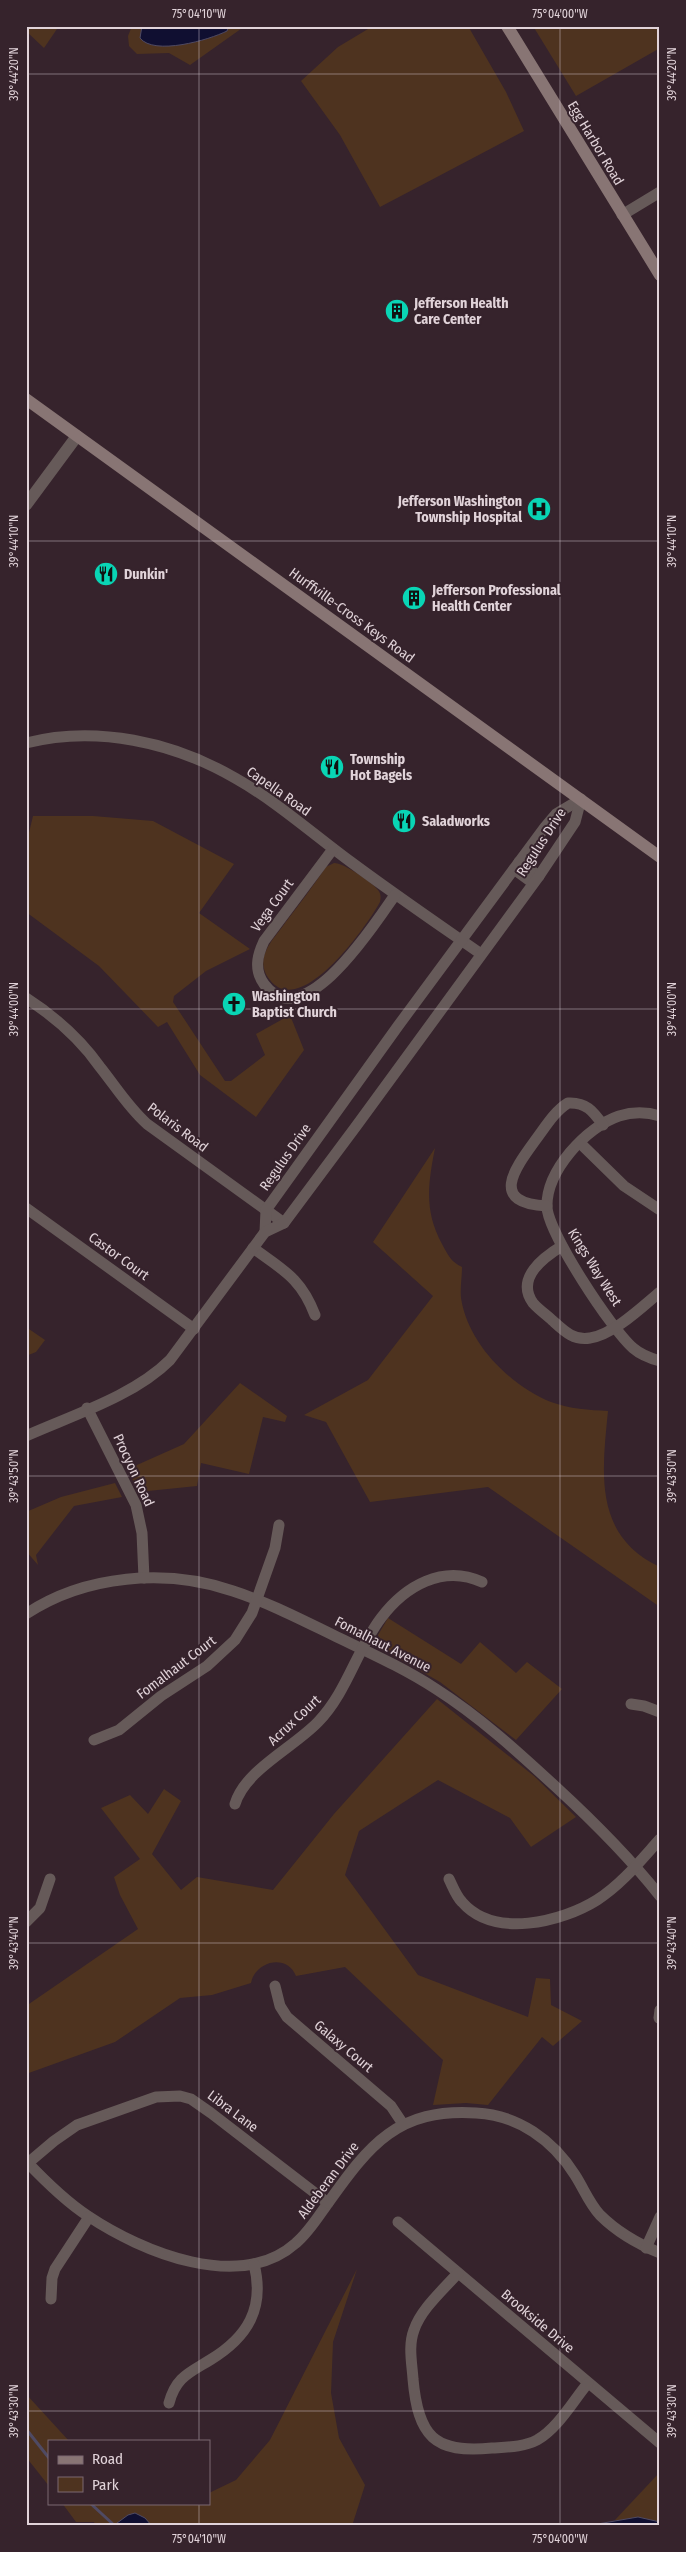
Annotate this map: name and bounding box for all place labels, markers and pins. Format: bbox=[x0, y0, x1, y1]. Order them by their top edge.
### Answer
place label: Jefferson Health Care Center bbox=[413, 295, 509, 328]
building icon: Jefferson Health Care Center bbox=[384, 298, 410, 324]
place label: Jefferson Washington Township Hospital bbox=[397, 493, 522, 526]
hospital icon: Jefferson Washington Township Hospital bbox=[526, 496, 552, 522]
restaurant icon: Dunkin' bbox=[93, 561, 119, 587]
place label: Dunkin' bbox=[124, 566, 168, 583]
place label: Jefferson Professional Health Center bbox=[431, 582, 561, 615]
building icon: Jefferson Professional Health Center bbox=[401, 585, 427, 611]
place label: Township Hot Bagels bbox=[350, 751, 412, 784]
restaurant icon: Township Hot Bagels bbox=[319, 754, 345, 780]
restaurant icon: Saladworks bbox=[391, 808, 417, 834]
place label: Saladworks bbox=[422, 813, 490, 830]
place label: Washington Baptist Church bbox=[252, 988, 337, 1021]
church icon: Washington Baptist Church bbox=[221, 991, 247, 1017]

